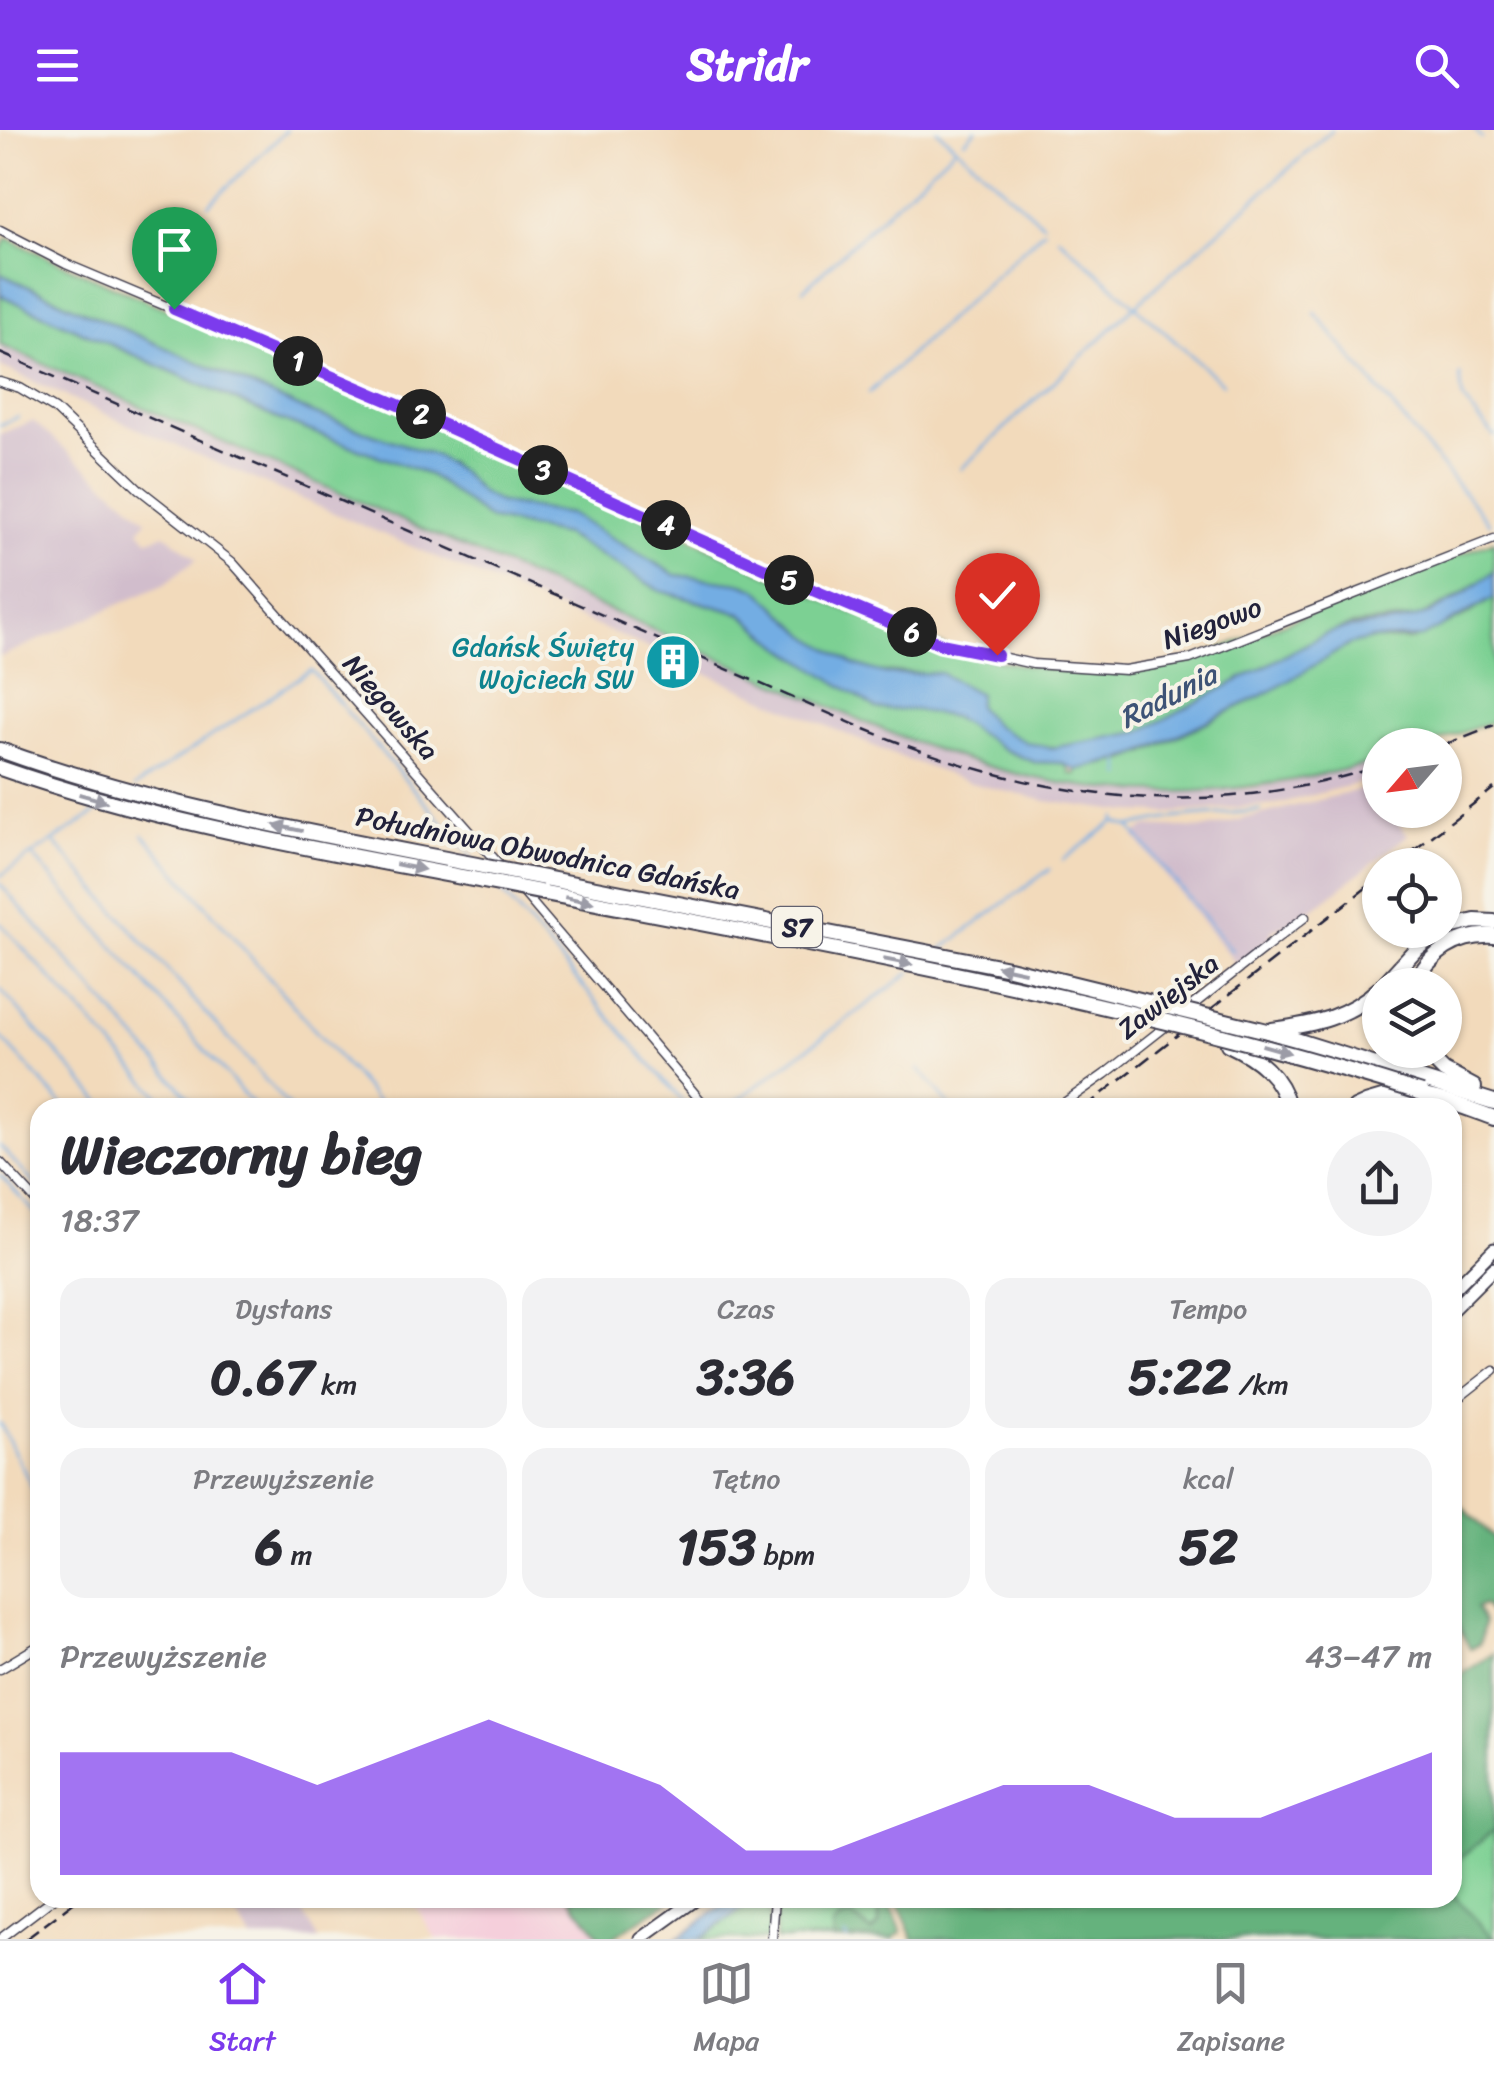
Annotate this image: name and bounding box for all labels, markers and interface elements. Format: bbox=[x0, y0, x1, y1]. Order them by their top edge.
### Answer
text: Stridr bbox=[687, 25, 807, 105]
icon: menu bbox=[30, 38, 85, 93]
icon: search bbox=[1409, 38, 1464, 93]
pin bbox=[132, 207, 217, 310]
icon: arrive bbox=[147, 222, 202, 277]
pin: 1 bbox=[273, 336, 323, 386]
text: 1 bbox=[292, 336, 304, 385]
pin: 2 bbox=[396, 389, 446, 439]
text: 2 bbox=[413, 389, 429, 438]
pin: 3 bbox=[518, 445, 568, 495]
text: 3 bbox=[535, 445, 551, 494]
pin: 4 bbox=[641, 500, 691, 550]
text: 4 bbox=[657, 500, 675, 549]
pin bbox=[955, 553, 1040, 656]
pin: 5 bbox=[764, 555, 814, 605]
text: 5 bbox=[780, 555, 798, 604]
icon: check bbox=[970, 568, 1025, 623]
street label: Niegowo bbox=[1155, 582, 1269, 664]
pin: 6 bbox=[887, 607, 937, 657]
text: 6 bbox=[904, 607, 920, 656]
place label: Gdańsk Święty Wojciech SW bbox=[452, 622, 635, 703]
building icon: Gdańsk Święty Wojciech SW bbox=[643, 632, 703, 692]
street label: Niegowska bbox=[330, 642, 452, 772]
water label: Radunia bbox=[1109, 647, 1230, 744]
north arrow bbox=[1362, 728, 1462, 828]
map controls bbox=[1362, 728, 1462, 1068]
one-way arrow bbox=[78, 790, 109, 806]
street label: Południowa Obwodnica Gdańska bbox=[352, 792, 744, 914]
one-way arrow bbox=[272, 820, 303, 835]
button: locate bbox=[1362, 848, 1462, 948]
one-way arrow bbox=[395, 860, 426, 875]
one-way arrow bbox=[564, 893, 595, 908]
road number: S7 bbox=[772, 907, 822, 947]
street label: Zawiejska bbox=[1106, 940, 1230, 1052]
one-way arrow bbox=[883, 954, 914, 970]
one-way arrow bbox=[995, 960, 1026, 976]
button: layers bbox=[1362, 968, 1462, 1068]
one-way arrow bbox=[1261, 1042, 1292, 1057]
text: Wieczorny bieg bbox=[60, 1106, 422, 1203]
button: share bbox=[1327, 1131, 1432, 1236]
text: 18:37 bbox=[60, 1192, 139, 1249]
text: Dystans bbox=[235, 1284, 332, 1333]
text: Czas bbox=[717, 1284, 775, 1333]
text: Tempo bbox=[1169, 1284, 1247, 1333]
text: 0.67 bbox=[210, 1333, 314, 1422]
text: 3:36 bbox=[697, 1333, 795, 1422]
text: 5:22 bbox=[1128, 1333, 1231, 1422]
text: km bbox=[314, 1360, 357, 1409]
text: /km bbox=[1231, 1360, 1289, 1409]
text: Przewyższenie bbox=[193, 1454, 374, 1503]
text: Tętno bbox=[711, 1454, 780, 1503]
text: kcal bbox=[1183, 1454, 1234, 1503]
text: 6 bbox=[255, 1503, 283, 1592]
text: 153 bbox=[677, 1503, 756, 1592]
text: 52 bbox=[1179, 1503, 1238, 1592]
text: m bbox=[283, 1530, 312, 1579]
text: bpm bbox=[756, 1530, 815, 1579]
text: Przewyższenie bbox=[60, 1628, 267, 1685]
text: 43–47 m bbox=[1305, 1628, 1432, 1685]
tab: Start bbox=[209, 1956, 276, 2065]
tab: Mapa bbox=[693, 1956, 759, 2065]
tab: Zapisane bbox=[1177, 1956, 1285, 2065]

